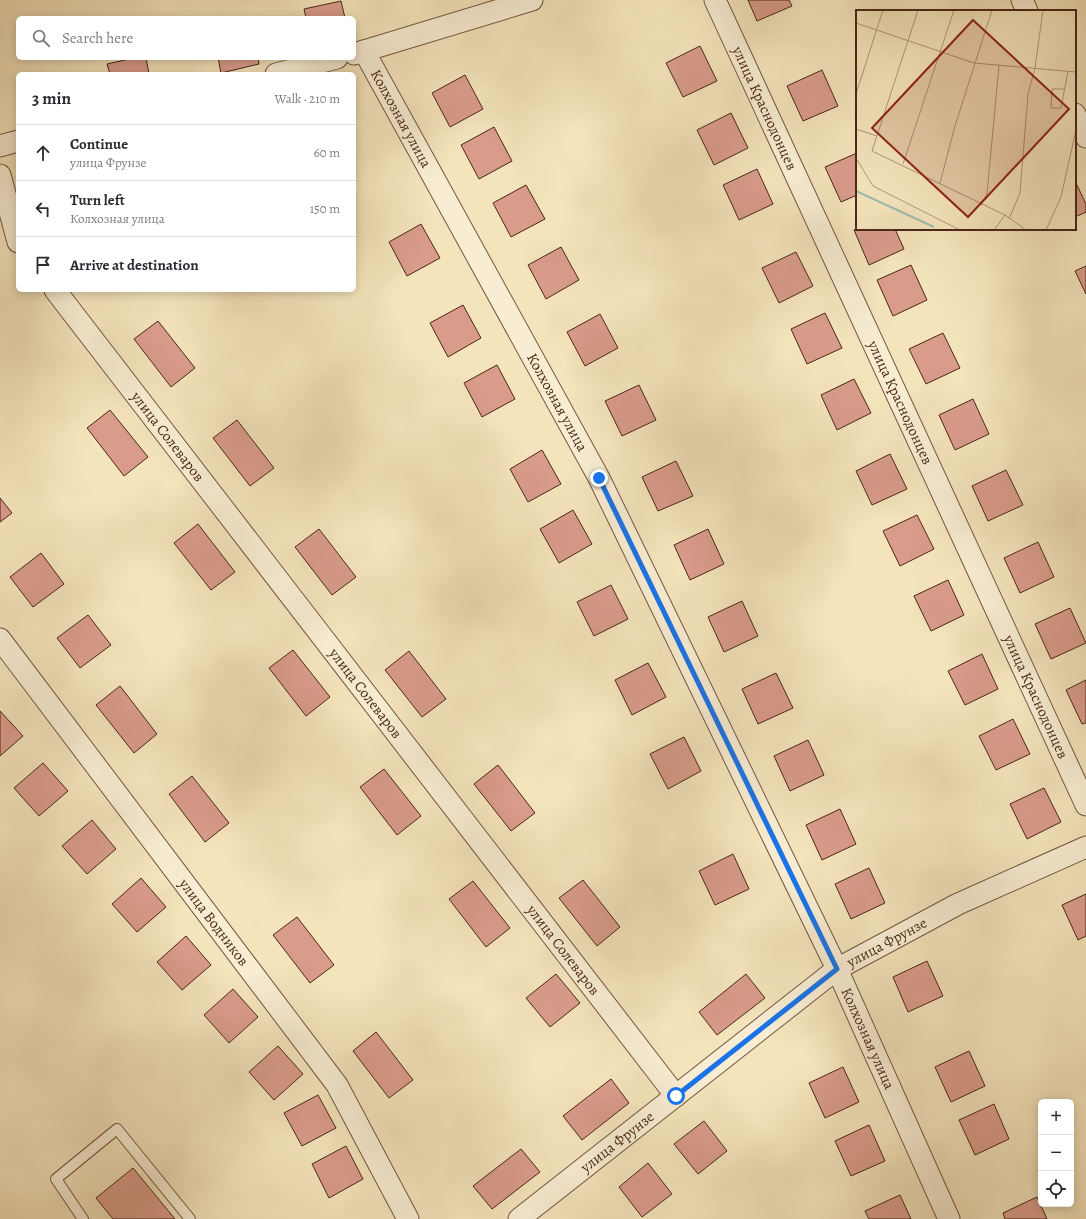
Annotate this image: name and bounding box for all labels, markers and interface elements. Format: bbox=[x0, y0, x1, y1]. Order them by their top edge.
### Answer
inset map bbox=[856, 10, 1076, 230]
search box bbox=[16, 16, 356, 60]
icon: search bbox=[30, 27, 52, 49]
text: Search here bbox=[62, 28, 133, 48]
street label: улица Краснодонцев bbox=[727, 42, 802, 173]
street label: Колхозная улица bbox=[366, 66, 436, 171]
text: 3 min bbox=[32, 87, 71, 110]
text: Walk · 210 m bbox=[275, 90, 340, 107]
text: Continue bbox=[70, 134, 128, 154]
icon: ahead bbox=[32, 142, 54, 164]
text: 60 m bbox=[314, 144, 340, 161]
text: улица Фрунзе bbox=[70, 154, 147, 171]
text: Turn left bbox=[70, 190, 125, 210]
icon: left bbox=[32, 198, 54, 220]
text: 150 m bbox=[310, 200, 340, 217]
text: Колхозная улица bbox=[70, 210, 165, 227]
icon: arrive bbox=[32, 254, 54, 276]
text: Arrive at destination bbox=[70, 255, 199, 275]
street label: улица Краснодонцев bbox=[863, 336, 938, 467]
street label: Колхозная улица bbox=[522, 350, 593, 455]
street label: улица Солеваров bbox=[126, 386, 209, 486]
route end bbox=[590, 469, 608, 487]
street label: улица Краснодонцев bbox=[998, 631, 1073, 762]
street label: улица Солеваров bbox=[324, 643, 407, 742]
street label: улица Водников bbox=[174, 874, 254, 970]
street label: улица Солеваров bbox=[522, 900, 605, 999]
street label: улица Фрунзе bbox=[842, 912, 931, 972]
street label: Колхозная улица bbox=[837, 984, 900, 1092]
route start bbox=[667, 1087, 685, 1105]
map controls bbox=[1038, 1099, 1074, 1207]
button: + bbox=[1038, 1099, 1074, 1135]
street label: улица Фрунзе bbox=[576, 1106, 658, 1178]
button: − bbox=[1038, 1135, 1074, 1171]
button: locate bbox=[1038, 1171, 1074, 1207]

